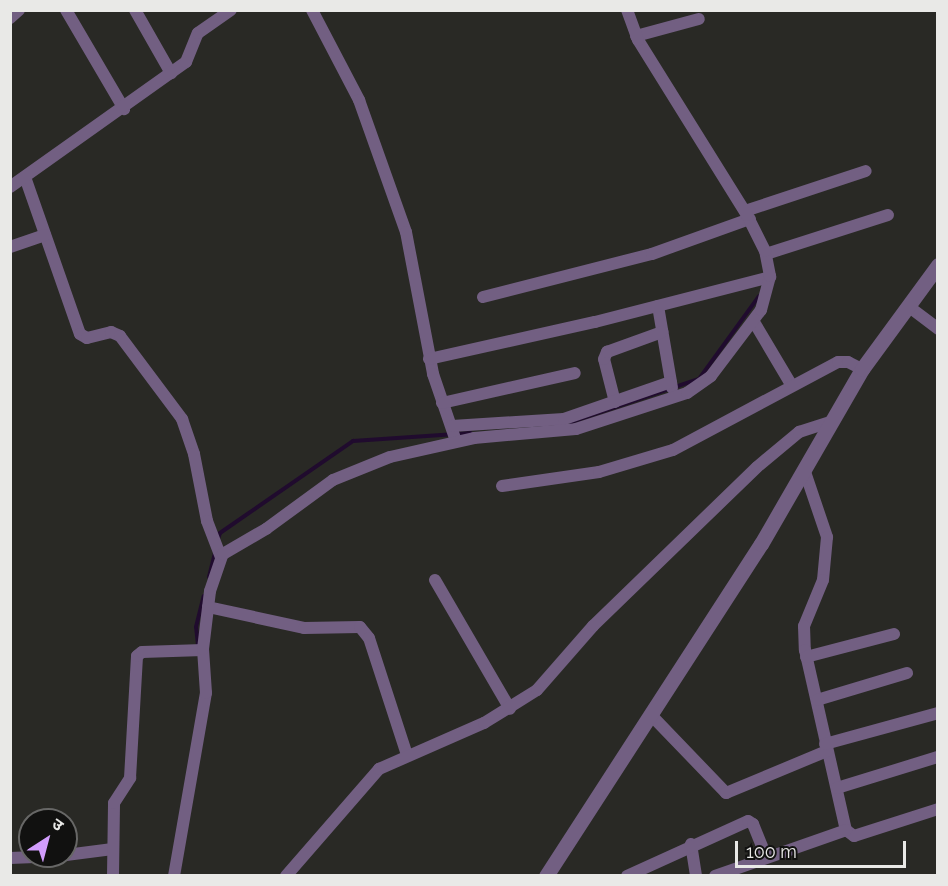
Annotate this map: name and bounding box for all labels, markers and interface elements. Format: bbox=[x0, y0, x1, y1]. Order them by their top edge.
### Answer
north arrow bbox=[18, 808, 78, 868]
text: उ bbox=[48, 814, 67, 835]
scale bar bbox=[738, 829, 909, 867]
text: 100 m bbox=[746, 841, 797, 862]

